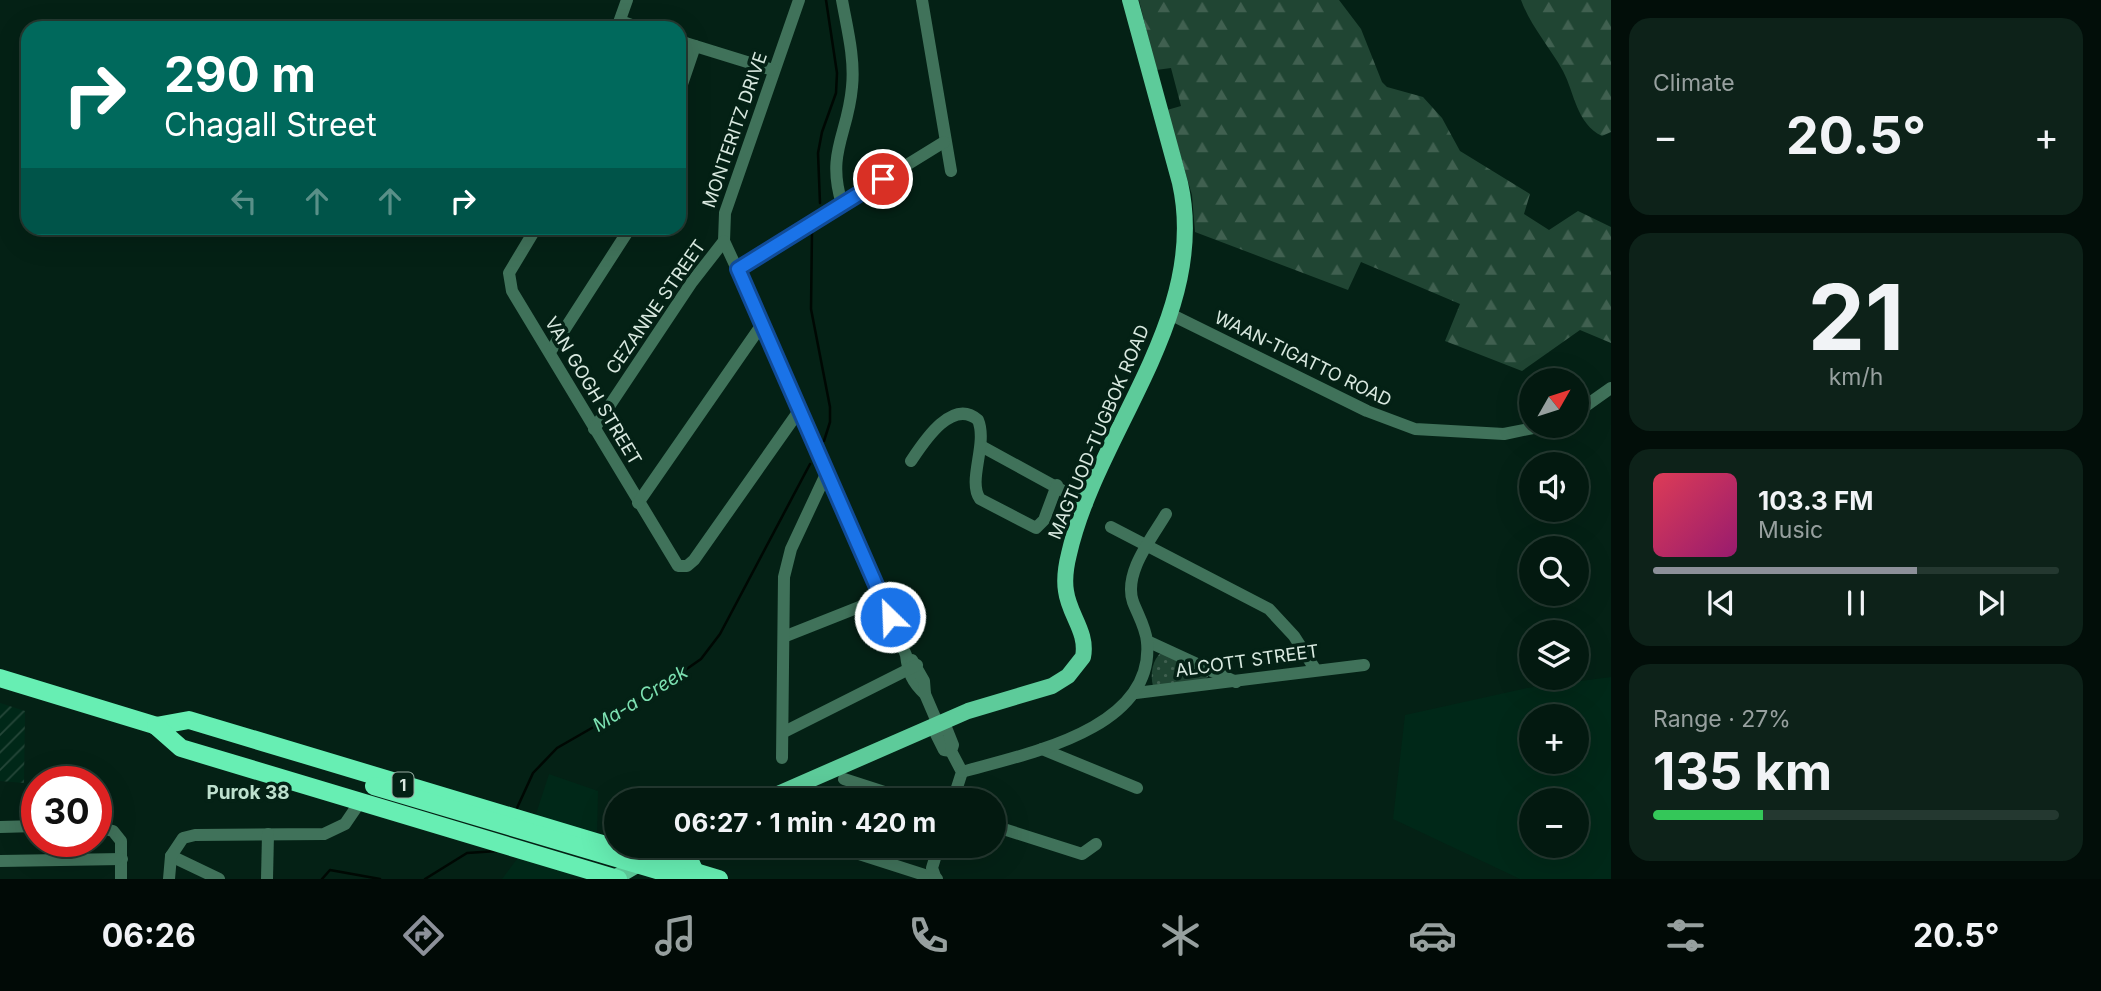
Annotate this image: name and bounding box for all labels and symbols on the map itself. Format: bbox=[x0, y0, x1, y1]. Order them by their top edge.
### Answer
street label: MONTERITZ DRIVE bbox=[698, 49, 771, 210]
pin bbox=[853, 149, 913, 209]
street label: CEZANNE STREET bbox=[601, 236, 710, 378]
street label: WAAN-TIGATTO ROAD bbox=[1211, 307, 1395, 411]
street label: VAN GOGH STREET bbox=[541, 313, 646, 469]
street label: MAGTUOD-TUGBOK ROAD bbox=[1044, 321, 1153, 542]
north arrow bbox=[1519, 368, 1589, 438]
position arrow bbox=[853, 580, 927, 654]
street label: ALCOTT STREET bbox=[1174, 640, 1320, 681]
water label: Ma-a Creek bbox=[589, 660, 692, 737]
speed limit sign: 30 bbox=[21, 766, 112, 857]
road number: 1 bbox=[392, 772, 414, 798]
district label: Purok 38 bbox=[206, 781, 290, 804]

